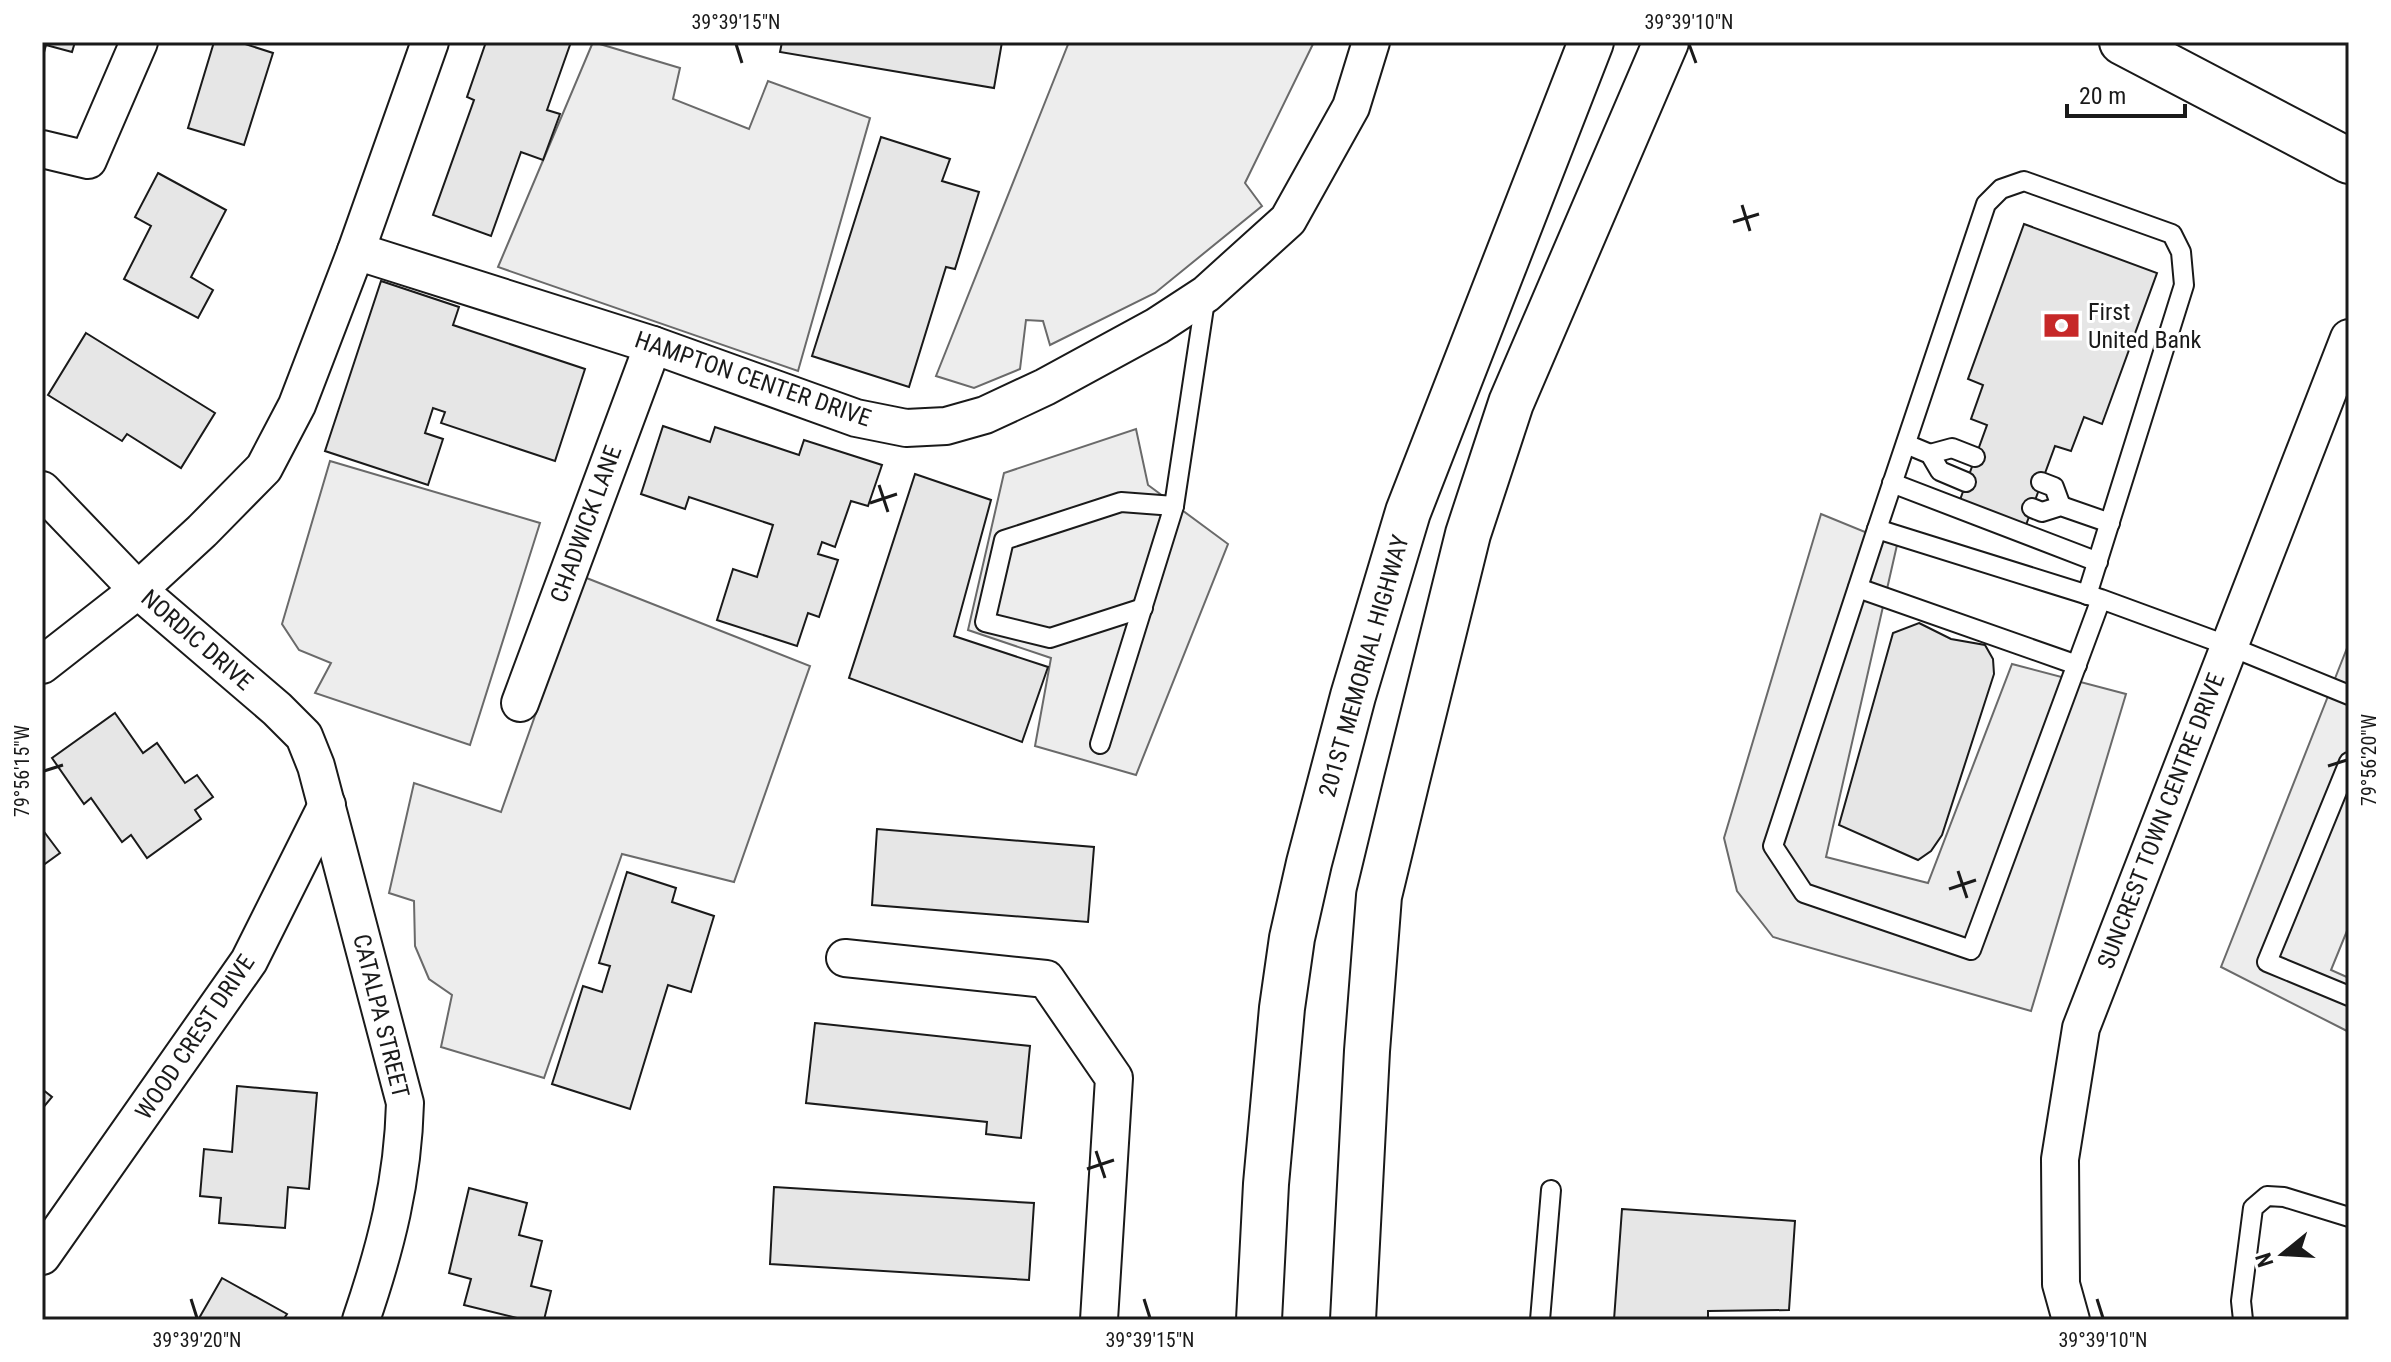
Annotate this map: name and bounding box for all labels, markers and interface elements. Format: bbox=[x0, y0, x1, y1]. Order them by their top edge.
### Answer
text: 39°39'15"N bbox=[691, 10, 781, 34]
text: 39°39'10"N bbox=[1644, 10, 1734, 34]
scale bar bbox=[2067, 68, 2185, 118]
text: 20 m bbox=[2079, 82, 2126, 110]
place label: First United Bank bbox=[2088, 298, 2202, 354]
bank icon: First United Bank bbox=[2043, 307, 2081, 345]
street label: HAMPTON CENTER DRIVE bbox=[631, 325, 875, 433]
street label: CHADWICK LANE bbox=[545, 442, 627, 606]
street label: 201ST MEMORIAL HIGHWAY bbox=[1313, 532, 1415, 800]
street label: NORDIC DRIVE bbox=[135, 584, 259, 696]
street label: SUNCREST TOWN CENTRE DRIVE bbox=[2092, 669, 2230, 973]
text: 79°56'20"W bbox=[2357, 714, 2381, 806]
text: 79°56'15"W bbox=[10, 725, 34, 817]
street label: CATALPA STREET bbox=[347, 931, 415, 1101]
street label: WOOD CREST DRIVE bbox=[130, 949, 260, 1125]
north arrow bbox=[2243, 1214, 2323, 1294]
text: N bbox=[2250, 1250, 2278, 1270]
text: 39°39'20"N bbox=[152, 1328, 242, 1352]
text: 39°39'15"N bbox=[1105, 1328, 1195, 1352]
text: 39°39'10"N bbox=[2058, 1328, 2148, 1352]

